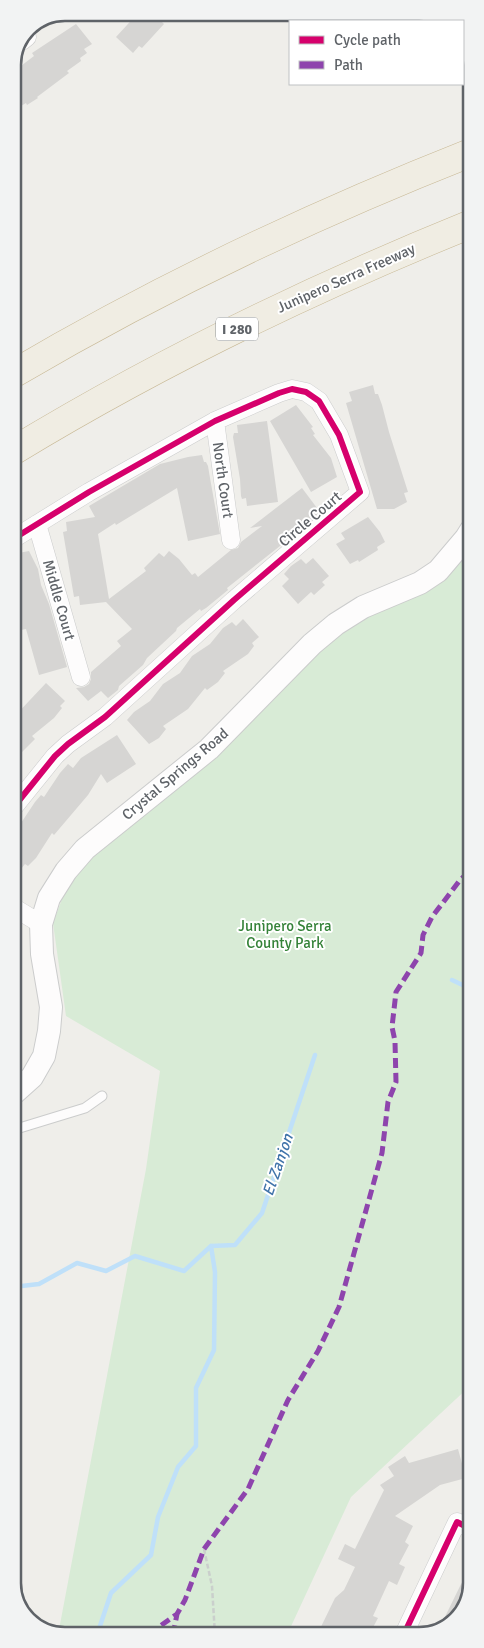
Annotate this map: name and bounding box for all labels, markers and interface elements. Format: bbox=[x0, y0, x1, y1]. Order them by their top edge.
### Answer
legend bbox=[289, 20, 464, 85]
text: Cycle path bbox=[334, 31, 401, 49]
text: Path bbox=[334, 56, 363, 74]
street label: Junipero Serra Freeway bbox=[274, 239, 418, 317]
road number: I 280 bbox=[216, 318, 258, 340]
street label: North Court bbox=[209, 441, 237, 519]
street label: Circle Court bbox=[275, 488, 345, 550]
street label: Middle Court bbox=[39, 558, 79, 642]
street label: Crystal Springs Road bbox=[118, 724, 232, 824]
park label: Junipero Serra County Park bbox=[238, 917, 332, 952]
water label: El Zanjon bbox=[258, 1130, 298, 1199]

